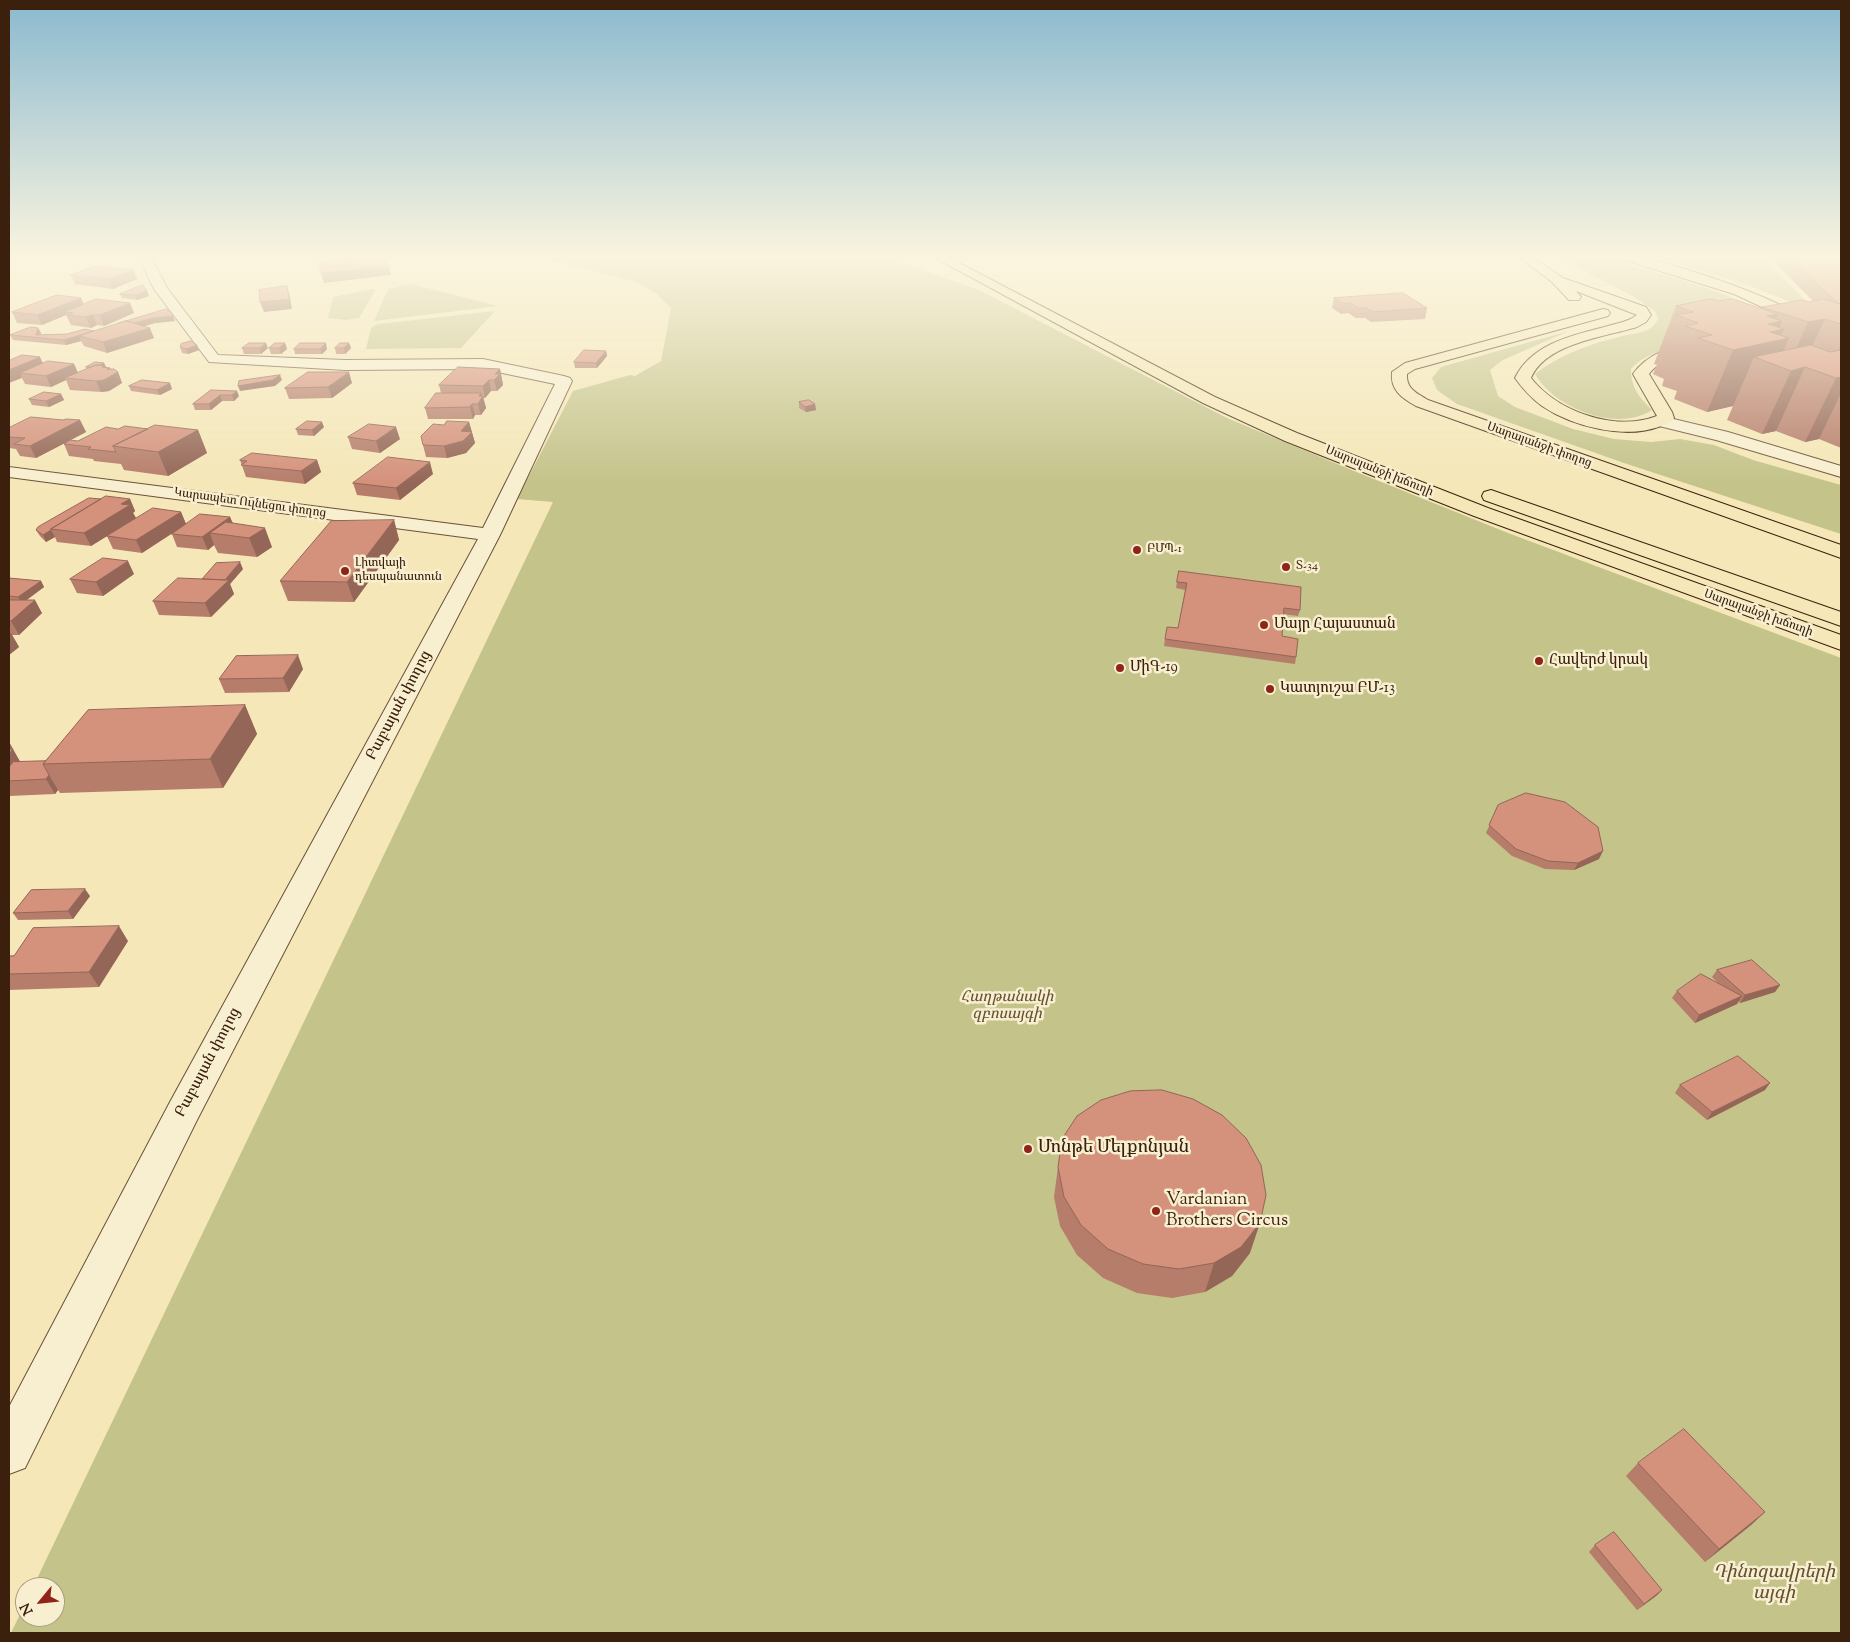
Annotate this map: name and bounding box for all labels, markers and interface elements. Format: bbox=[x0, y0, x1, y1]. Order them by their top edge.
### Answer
street label: Սարալանջի փողոց bbox=[1484, 420, 1594, 472]
street label: Սարալանջի խճուղի bbox=[1323, 444, 1435, 500]
street label: Կարապետ Ուլնեցու փողոց bbox=[173, 486, 327, 522]
place label: ԲՄՊ-1 bbox=[1147, 543, 1182, 557]
marker: ԲՄՊ-1 bbox=[1131, 544, 1143, 556]
place label: Լիտվայի դեսպանատուն bbox=[355, 557, 442, 585]
place label: Տ-34 bbox=[1296, 560, 1318, 574]
marker: Տ-34 bbox=[1280, 561, 1292, 573]
marker: Լիտվայի դեսպանատուն bbox=[339, 565, 351, 577]
street label: Սարալանջի խճուղի bbox=[1701, 588, 1815, 640]
place label: Մայր Հայաստան bbox=[1274, 616, 1395, 634]
marker: Մայր Հայաստան bbox=[1258, 619, 1270, 631]
street label: Բաբայան փողոց bbox=[364, 648, 436, 764]
place label: Հավերժ կրակ bbox=[1549, 652, 1648, 670]
marker: Հավերժ կրակ bbox=[1533, 655, 1545, 667]
place label: ՄիԳ-19 bbox=[1130, 659, 1178, 677]
marker: ՄիԳ-19 bbox=[1114, 662, 1126, 674]
place label: Կատյուշա ԲՄ-13 bbox=[1280, 680, 1395, 698]
marker: Կատյուշա ԲՄ-13 bbox=[1264, 683, 1276, 695]
park label: Հաղթանակի զբոսայգի bbox=[961, 989, 1053, 1024]
street label: Բաբայան փողոց bbox=[173, 1005, 245, 1121]
place label: Մոնթե Մելքոնյան bbox=[1038, 1138, 1189, 1160]
marker: Մոնթե Մելքոնյան bbox=[1022, 1143, 1034, 1155]
place label: Vardanian Brothers Circus bbox=[1166, 1190, 1288, 1232]
marker: Vardanian Brothers Circus bbox=[1150, 1205, 1162, 1217]
park label: Դինոզավրերի այգի bbox=[1713, 1563, 1835, 1606]
north arrow bbox=[15, 1577, 65, 1627]
text: N bbox=[16, 1599, 39, 1618]

